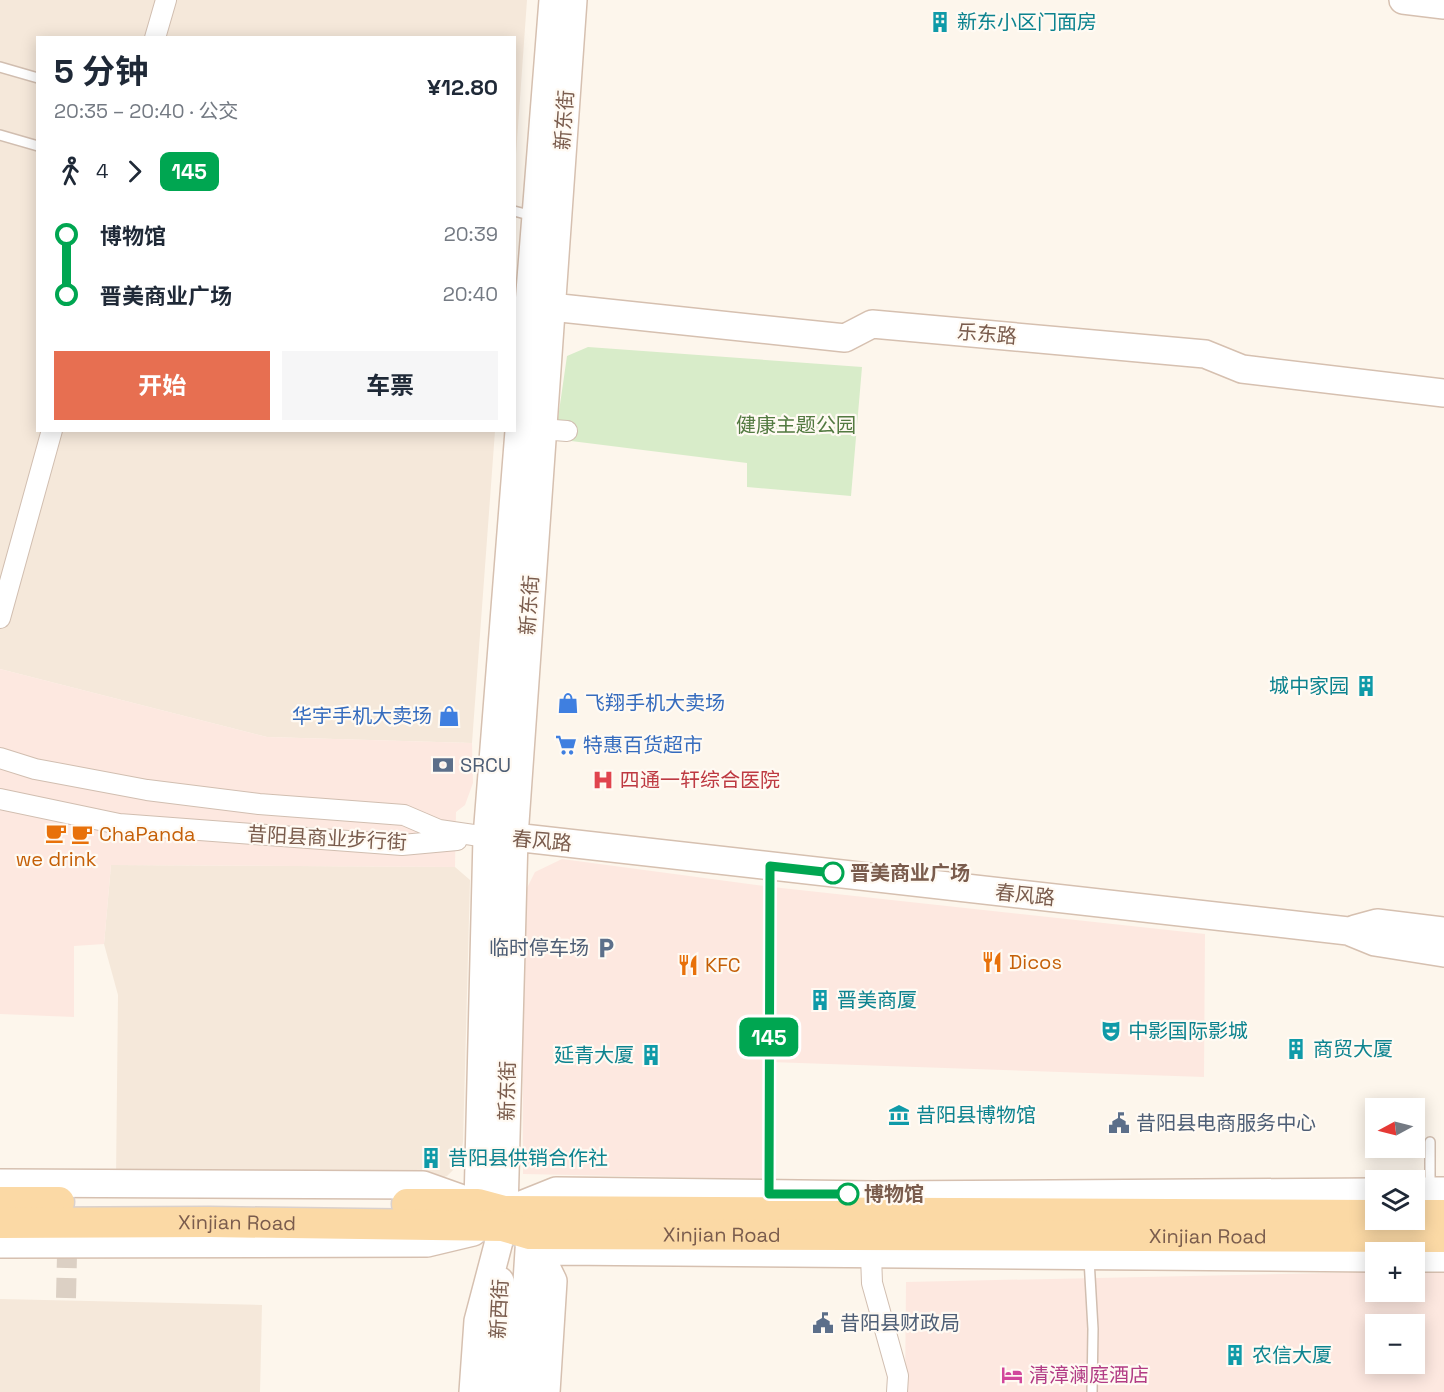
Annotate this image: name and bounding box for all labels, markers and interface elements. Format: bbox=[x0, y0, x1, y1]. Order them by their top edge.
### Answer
place label: 新东小区门面房 bbox=[957, 9, 1097, 35]
building icon: 新东小区门面房 bbox=[928, 10, 952, 34]
text: 5 分钟 bbox=[54, 51, 148, 93]
text: ¥12.80 bbox=[427, 73, 498, 101]
street label: 新东街 bbox=[549, 89, 579, 151]
text: 20:35 – 20:40 · 公交 bbox=[54, 98, 239, 124]
icon: walk bbox=[54, 155, 87, 188]
icon: forward bbox=[118, 155, 151, 188]
text: 4 bbox=[96, 158, 109, 184]
text: 145 bbox=[172, 158, 207, 185]
text: 20:39 bbox=[444, 221, 498, 247]
text: 博物馆 bbox=[100, 222, 166, 250]
text: 20:40 bbox=[443, 281, 498, 307]
text: 晋美商业广场 bbox=[100, 282, 232, 310]
street label: 乐东路 bbox=[956, 318, 1018, 350]
button: 开始 bbox=[54, 351, 270, 420]
button: 车票 bbox=[282, 351, 498, 420]
park label: 健康主题公园 bbox=[736, 412, 856, 438]
street label: 新东街 bbox=[514, 574, 544, 636]
place label: 城中家园 bbox=[1269, 673, 1349, 699]
building icon: 城中家园 bbox=[1354, 674, 1378, 698]
place label: 飞翔手机大卖场 bbox=[585, 690, 725, 716]
shop icon: 飞翔手机大卖场 bbox=[556, 691, 580, 715]
place label: 华宇手机大卖场 bbox=[292, 703, 432, 729]
shop icon: 华宇手机大卖场 bbox=[437, 704, 461, 728]
place label: 特惠百货超市 bbox=[583, 732, 703, 758]
supermarket icon: 特惠百货超市 bbox=[554, 733, 578, 757]
place label: SRCU bbox=[460, 752, 511, 778]
bank icon: SRCU bbox=[431, 753, 455, 777]
place label: 四通一轩综合医院 bbox=[620, 767, 780, 793]
hospital icon: 四通一轩综合医院 bbox=[591, 768, 615, 792]
cafe icon: we drink bbox=[44, 821, 68, 845]
place label: ChaPanda bbox=[99, 821, 196, 847]
street label: 昔阳县商业步行街 bbox=[246, 821, 408, 855]
cafe icon: ChaPanda bbox=[70, 822, 94, 846]
street label: 春风路 bbox=[511, 825, 573, 857]
place label: we drink bbox=[15, 846, 97, 872]
place label: 晋美商业广场 bbox=[850, 860, 970, 886]
marker: 晋美商业广场 bbox=[822, 862, 844, 884]
street label: 春风路 bbox=[994, 879, 1056, 911]
place label: 临时停车场 bbox=[489, 935, 589, 961]
parking icon: 临时停车场 bbox=[594, 936, 618, 960]
place label: Dicos bbox=[1009, 949, 1062, 975]
restaurant icon: Dicos bbox=[980, 950, 1004, 974]
place label: KFC bbox=[705, 952, 741, 978]
restaurant icon: KFC bbox=[676, 953, 700, 977]
place label: 晋美商厦 bbox=[837, 987, 917, 1013]
building icon: 晋美商厦 bbox=[808, 988, 832, 1012]
line badge: 145 bbox=[734, 1018, 804, 1056]
place label: 中影国际影城 bbox=[1128, 1018, 1248, 1044]
theatre icon: 中影国际影城 bbox=[1099, 1019, 1123, 1043]
text: 145 bbox=[751, 1024, 787, 1051]
place label: 商贸大厦 bbox=[1313, 1036, 1393, 1062]
building icon: 商贸大厦 bbox=[1284, 1037, 1308, 1061]
place label: 延青大厦 bbox=[554, 1042, 634, 1068]
building icon: 延青大厦 bbox=[639, 1043, 663, 1067]
street label: 新东街 bbox=[493, 1061, 521, 1121]
north arrow bbox=[1365, 1098, 1425, 1158]
map controls bbox=[1365, 1098, 1425, 1374]
place label: 昔阳县博物馆 bbox=[916, 1102, 1036, 1128]
museum icon: 昔阳县博物馆 bbox=[887, 1103, 911, 1127]
place label: 昔阳县电商服务中心 bbox=[1136, 1110, 1316, 1136]
public building icon: 昔阳县电商服务中心 bbox=[1107, 1111, 1131, 1135]
place label: 昔阳县供销合作社 bbox=[448, 1145, 608, 1171]
building icon: 昔阳县供销合作社 bbox=[419, 1146, 443, 1170]
button: layers bbox=[1365, 1170, 1425, 1230]
place label: 博物馆 bbox=[864, 1181, 924, 1207]
marker: 博物馆 bbox=[837, 1183, 859, 1205]
street label: Xinjian Road bbox=[178, 1209, 296, 1236]
street label: Xinjian Road bbox=[663, 1221, 781, 1248]
street label: Xinjian Road bbox=[1149, 1223, 1267, 1249]
button: + bbox=[1365, 1242, 1425, 1302]
street label: 新西街 bbox=[484, 1278, 514, 1340]
place label: 昔阳县财政局 bbox=[840, 1310, 960, 1336]
public building icon: 昔阳县财政局 bbox=[811, 1311, 835, 1335]
button: − bbox=[1365, 1314, 1425, 1374]
place label: 农信大厦 bbox=[1252, 1342, 1332, 1368]
building icon: 农信大厦 bbox=[1223, 1343, 1247, 1367]
place label: 清漳澜庭酒店 bbox=[1029, 1362, 1149, 1388]
hotel icon: 清漳澜庭酒店 bbox=[1000, 1363, 1024, 1387]

